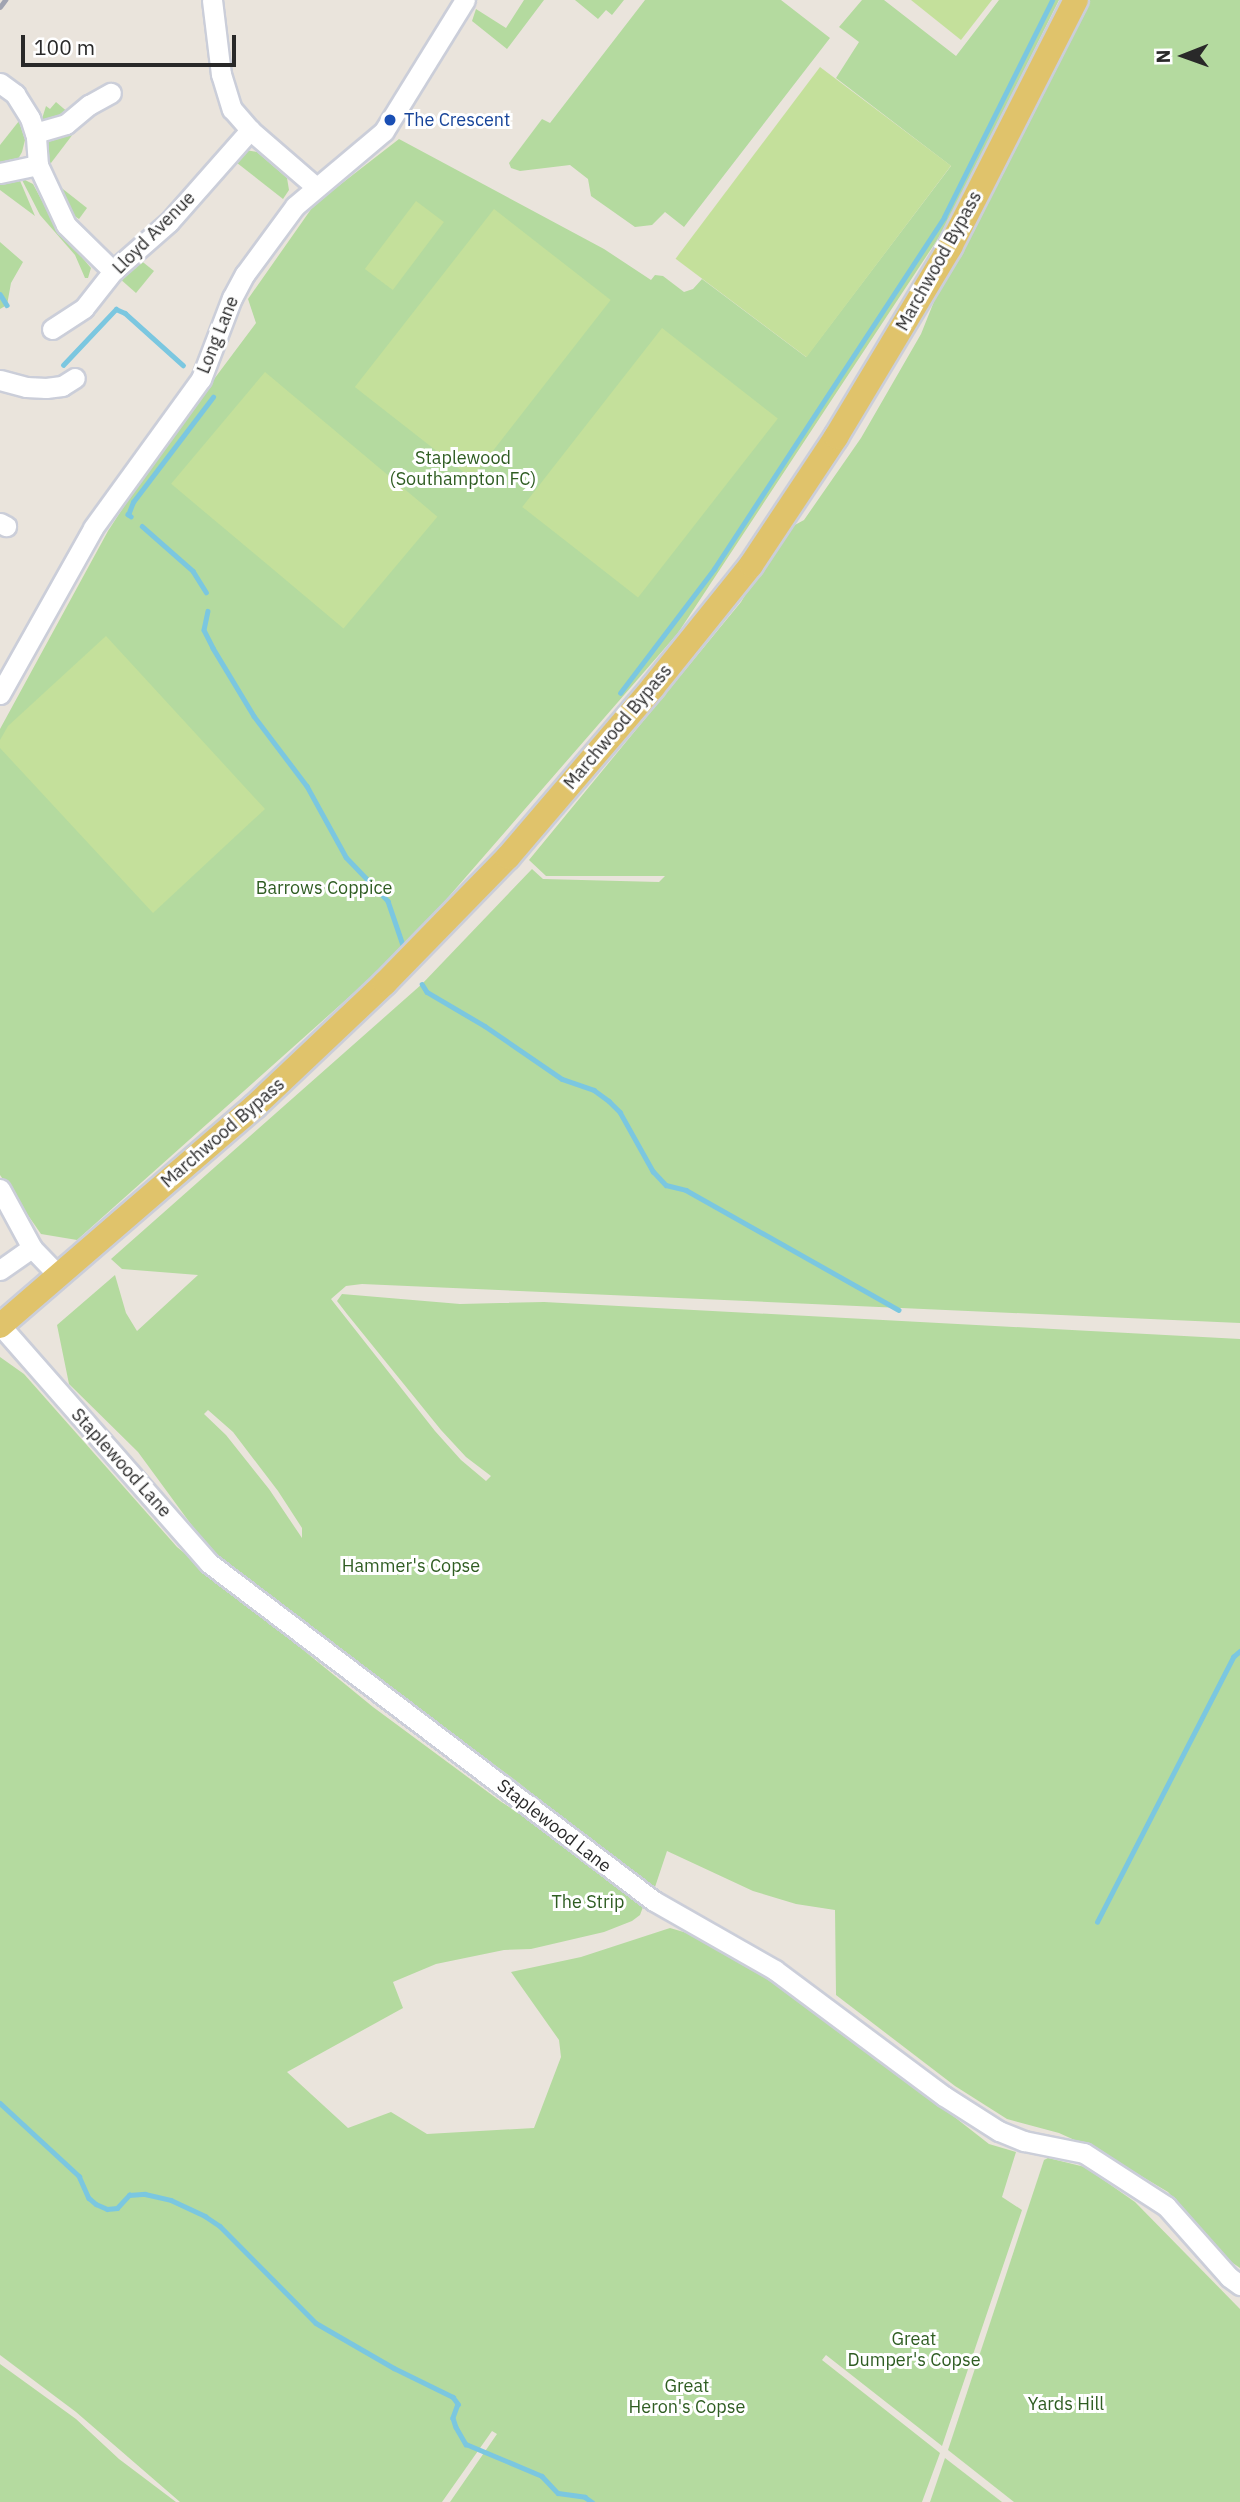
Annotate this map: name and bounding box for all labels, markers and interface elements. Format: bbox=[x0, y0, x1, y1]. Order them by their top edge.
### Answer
scale bar bbox=[24, 21, 240, 65]
north arrow bbox=[1149, 21, 1219, 91]
text: 100 m bbox=[34, 33, 95, 61]
text: N bbox=[1151, 49, 1175, 63]
place label: The Crescent bbox=[404, 109, 510, 131]
marker: The Crescent bbox=[382, 112, 398, 128]
street label: Lloyd Avenue bbox=[108, 187, 200, 279]
street label: Marchwood Bypass bbox=[892, 187, 986, 335]
street label: Long Lane bbox=[193, 293, 243, 377]
park label: Staplewood (Southampton FC) bbox=[390, 448, 536, 490]
street label: Marchwood Bypass bbox=[559, 660, 677, 794]
park label: Barrows Coppice bbox=[256, 877, 392, 899]
street label: Marchwood Bypass bbox=[157, 1073, 289, 1193]
street label: Staplewood Lane bbox=[67, 1404, 175, 1522]
park label: Hammer's Copse bbox=[342, 1555, 480, 1577]
street label: Staplewood Lane bbox=[493, 1775, 615, 1877]
park label: The Strip bbox=[552, 1891, 624, 1913]
park label: Great Dumper's Copse bbox=[847, 2329, 981, 2372]
park label: Great Heron's Copse bbox=[629, 2376, 745, 2418]
park label: Yards Hill bbox=[1028, 2393, 1104, 2415]

